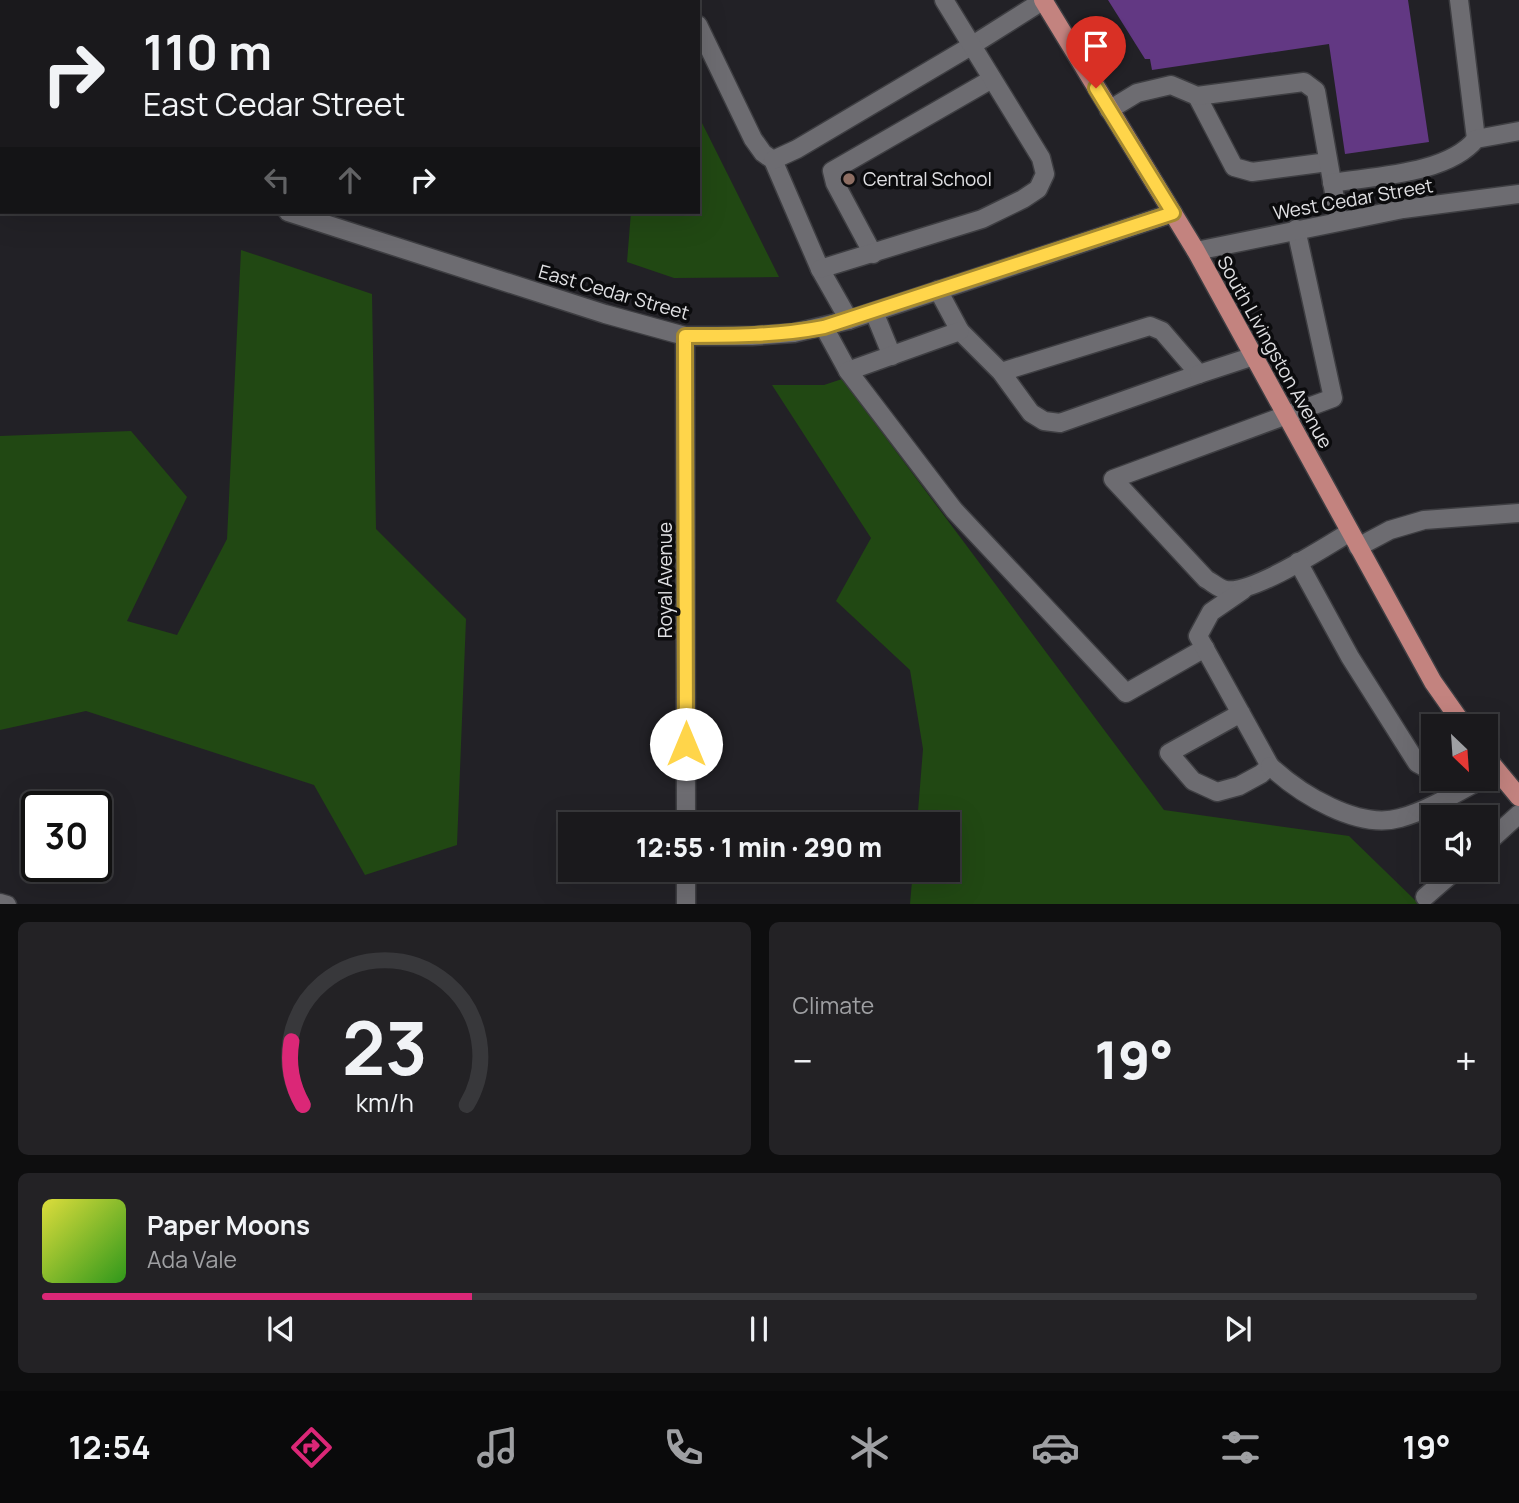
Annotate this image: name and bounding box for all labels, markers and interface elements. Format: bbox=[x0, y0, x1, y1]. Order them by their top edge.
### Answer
pin bbox=[1066, 16, 1126, 88]
text: 110 m bbox=[143, 18, 272, 85]
icon: arrive bbox=[1077, 27, 1115, 65]
icon: right bbox=[28, 28, 119, 119]
text: East Cedar Street bbox=[143, 82, 405, 126]
icon: left bbox=[258, 161, 296, 199]
icon: ahead bbox=[331, 161, 369, 199]
icon: right bbox=[404, 161, 442, 199]
place label: Central School bbox=[863, 166, 992, 192]
marker: Central School bbox=[841, 171, 857, 187]
street label: West Cedar Street bbox=[1271, 172, 1435, 226]
street label: South Livingston Avenue bbox=[1211, 251, 1339, 453]
street label: East Cedar Street bbox=[536, 258, 692, 326]
street label: Royal Avenue bbox=[652, 522, 678, 638]
position arrow bbox=[649, 707, 723, 781]
north arrow bbox=[1421, 714, 1498, 791]
map controls bbox=[1421, 714, 1498, 882]
speed limit sign: 30 bbox=[21, 791, 112, 882]
button: sound bbox=[1421, 805, 1498, 882]
text: 12:55 · 1 min · 290 m bbox=[636, 829, 882, 865]
text: Climate bbox=[793, 989, 874, 1021]
text: 23 bbox=[341, 997, 427, 1097]
text: 19° bbox=[1094, 1024, 1174, 1095]
text: − bbox=[793, 1034, 813, 1086]
text: + bbox=[1455, 1034, 1477, 1086]
text: km/h bbox=[355, 1084, 413, 1119]
text: Paper Moons bbox=[147, 1207, 310, 1243]
text: Ada Vale bbox=[147, 1243, 237, 1275]
icon: previous bbox=[262, 1310, 300, 1348]
icon: pause bbox=[740, 1310, 778, 1348]
icon: next bbox=[1219, 1310, 1257, 1348]
icon: directions bbox=[287, 1423, 336, 1472]
icon: music bbox=[473, 1423, 522, 1472]
icon: phone bbox=[659, 1423, 708, 1472]
icon: climate bbox=[845, 1423, 894, 1472]
icon: car bbox=[1031, 1423, 1080, 1472]
icon: filters bbox=[1216, 1423, 1265, 1472]
text: 12:54 bbox=[68, 1425, 151, 1469]
text: 19° bbox=[1402, 1425, 1451, 1469]

